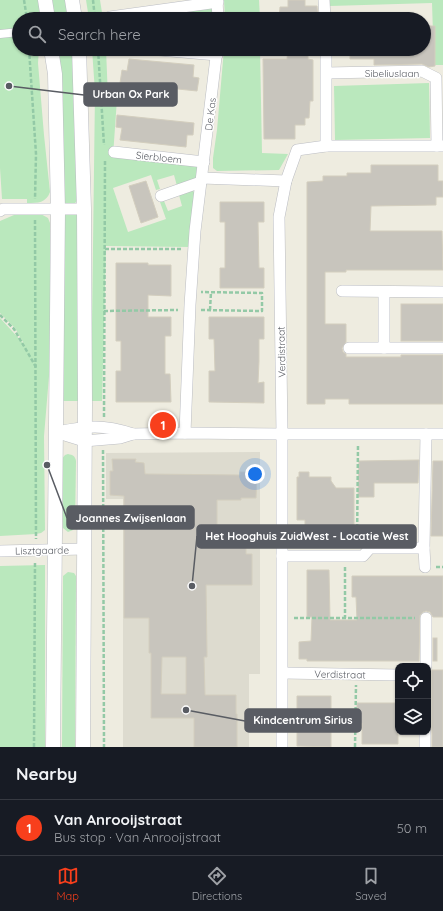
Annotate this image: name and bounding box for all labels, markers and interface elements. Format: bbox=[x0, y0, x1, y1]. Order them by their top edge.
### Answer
search box bbox=[12, 12, 431, 56]
icon: search bbox=[26, 23, 48, 45]
text: Search here bbox=[58, 25, 141, 44]
street label: Sibeliuslaan bbox=[365, 67, 419, 80]
callout: Urban Ox Park bbox=[84, 83, 177, 106]
text: Urban Ox Park bbox=[92, 87, 170, 101]
street label: De Kas bbox=[202, 97, 219, 131]
street label: Sierbloem bbox=[135, 149, 183, 166]
street label: Verdistraat bbox=[275, 326, 288, 378]
pin: 1 bbox=[150, 410, 176, 440]
your location bbox=[245, 464, 265, 484]
callout: Joannes Zwijsenlaan bbox=[67, 506, 194, 529]
text: Joannes Zwijsenlaan bbox=[76, 511, 186, 525]
callout: Het Hooghuis ZuidWest - Locatie West bbox=[197, 525, 416, 548]
text: Het Hooghuis ZuidWest - Locatie West bbox=[205, 529, 409, 543]
street label: Lisztgaarde bbox=[15, 544, 69, 557]
map controls bbox=[395, 663, 431, 735]
button: locate bbox=[395, 663, 431, 699]
street label: Verdistraat bbox=[314, 668, 366, 681]
button: layers bbox=[395, 699, 431, 735]
callout: Kindcentrum Sirius bbox=[245, 709, 361, 732]
text: Kindcentrum Sirius bbox=[253, 713, 353, 727]
text: Nearby bbox=[16, 763, 77, 784]
text: Van Anrooijstraat bbox=[54, 810, 182, 829]
text: 1 bbox=[26, 820, 32, 836]
text: 50 m bbox=[397, 820, 427, 836]
text: Bus stop · Van Anrooijstraat bbox=[54, 829, 221, 845]
tab: Map bbox=[56, 865, 79, 903]
tab: Directions bbox=[192, 865, 242, 903]
tab: Saved bbox=[355, 865, 387, 903]

